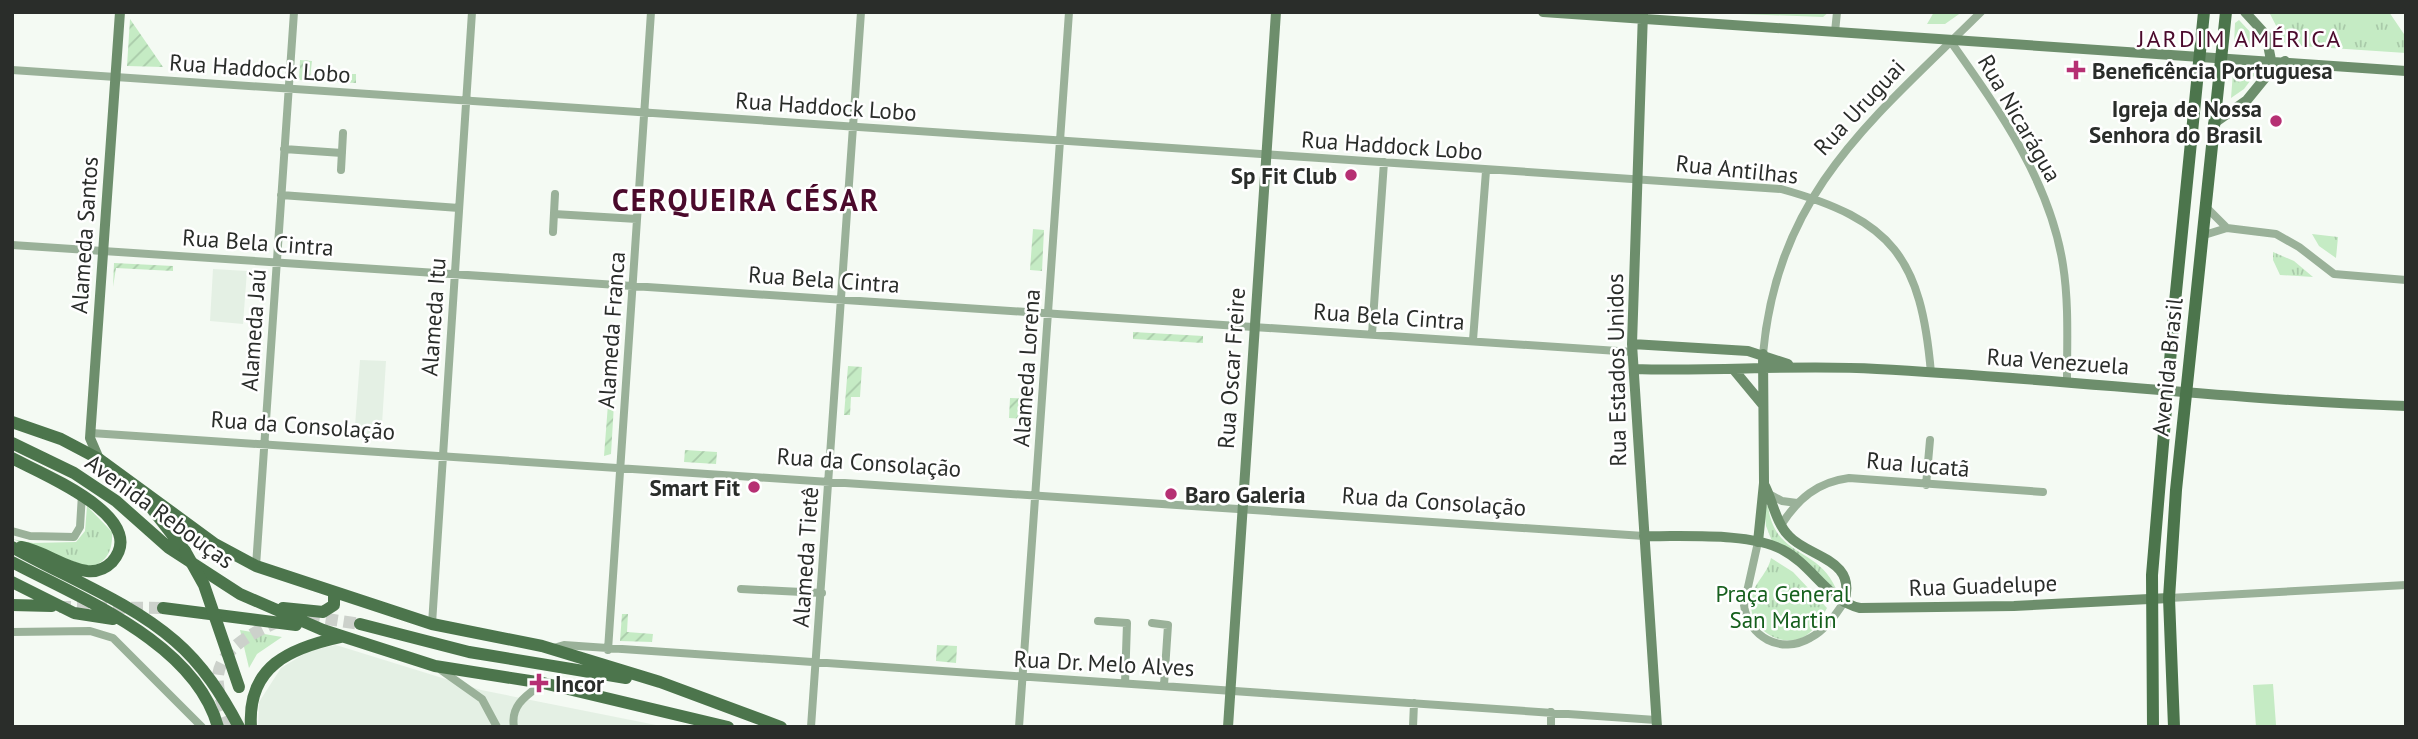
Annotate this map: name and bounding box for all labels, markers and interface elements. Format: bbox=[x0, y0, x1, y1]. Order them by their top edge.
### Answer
district label: JARDIM AMÉRICA bbox=[2137, 23, 2342, 54]
street label: Rua Haddock Lobo bbox=[168, 47, 352, 89]
street label: Rua Nicarágua bbox=[1972, 49, 2068, 187]
street label: Rua Uruguai bbox=[1807, 53, 1911, 161]
place label: Beneficência Portuguesa bbox=[2092, 56, 2333, 85]
marker: Beneficência Portuguesa bbox=[2066, 60, 2086, 80]
street label: Rua Haddock Lobo bbox=[734, 85, 918, 127]
place label: Igreja de Nossa Senhora do Brasil bbox=[2089, 94, 2262, 149]
marker: Igreja de Nossa Senhora do Brasil bbox=[2268, 113, 2284, 129]
street label: Rua Haddock Lobo bbox=[1300, 124, 1484, 166]
street label: Rua Antilhas bbox=[1674, 148, 1800, 190]
street label: Alameda Santos bbox=[64, 155, 104, 315]
place label: Sp Fit Club bbox=[1231, 161, 1337, 190]
marker: Sp Fit Club bbox=[1343, 167, 1359, 183]
district label: CERQUEIRA CÉSAR bbox=[612, 180, 880, 219]
street label: Rua Bela Cintra bbox=[181, 222, 335, 262]
street label: Alameda Franca bbox=[591, 251, 631, 409]
street label: Alameda Itu bbox=[414, 257, 452, 377]
street label: Rua Bela Cintra bbox=[747, 259, 901, 299]
street label: Alameda Jaú bbox=[234, 268, 272, 392]
street label: Rua Estados Unidos bbox=[1600, 273, 1632, 467]
street label: Rua Oscar Freire bbox=[1211, 286, 1251, 450]
street label: Alameda Lorena bbox=[1006, 288, 1046, 448]
street label: Rua Bela Cintra bbox=[1312, 296, 1466, 336]
street label: Avenida Brasil bbox=[2145, 296, 2189, 438]
street label: Rua Venezuela bbox=[1986, 342, 2130, 380]
street label: Rua da Consolação bbox=[210, 404, 396, 446]
street label: Rua da Consolação bbox=[776, 441, 962, 483]
street label: Rua Iucatã bbox=[1865, 445, 1971, 483]
street label: Avenida Rebouças bbox=[80, 447, 240, 575]
place label: Smart Fit bbox=[649, 473, 740, 502]
marker: Smart Fit bbox=[746, 479, 762, 495]
place label: Baro Galeria bbox=[1185, 480, 1305, 509]
street label: Rua da Consolação bbox=[1341, 480, 1527, 522]
street label: Alameda Tietê bbox=[786, 486, 824, 628]
marker: Baro Galeria bbox=[1163, 486, 1179, 502]
street label: Rua Guadelupe bbox=[1908, 568, 2058, 602]
park label: Praça General San Martin bbox=[1715, 579, 1851, 634]
street label: Rua Dr. Melo Alves bbox=[1013, 644, 1195, 682]
place label: Incor bbox=[555, 669, 605, 698]
marker: Incor bbox=[529, 673, 549, 693]

